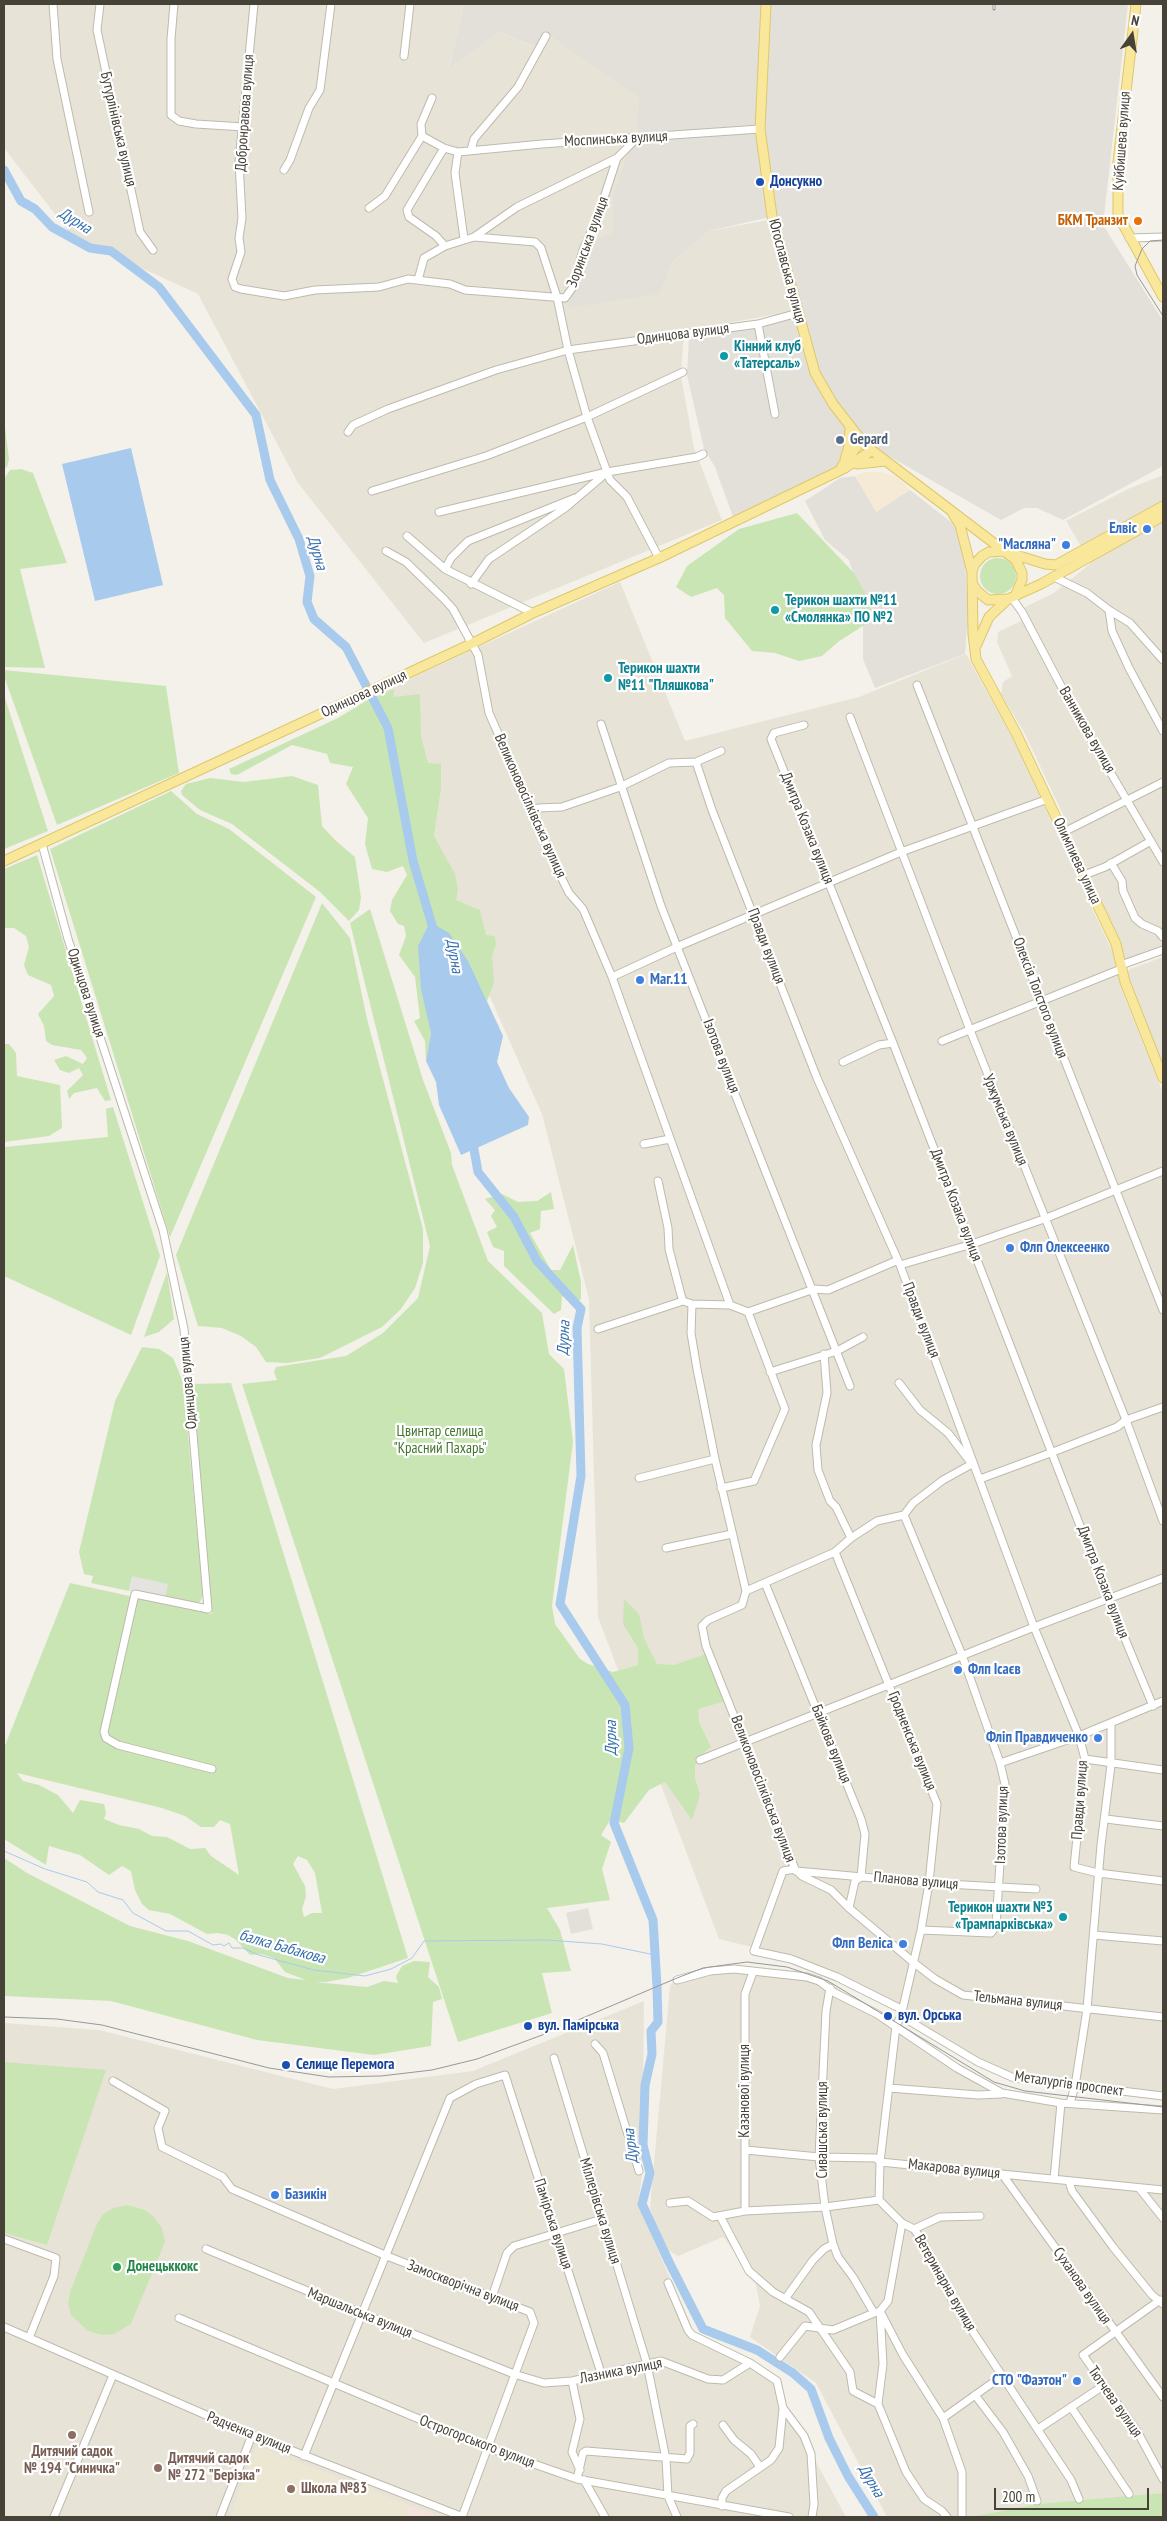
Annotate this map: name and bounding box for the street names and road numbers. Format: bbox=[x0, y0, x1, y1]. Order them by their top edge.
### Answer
street label: Добронравова вулиця bbox=[232, 54, 258, 172]
street label: Бутурлінівська вулиця bbox=[96, 70, 140, 188]
street label: Куйбишева вулиця bbox=[1110, 91, 1134, 191]
street label: Моспинська вулиця bbox=[564, 127, 668, 151]
street label: Зоринська вулиця bbox=[563, 194, 613, 290]
street label: Югославська вулиця bbox=[764, 217, 810, 325]
street label: Одинцова вулиця bbox=[636, 319, 730, 349]
street label: Одинцова вулиця bbox=[318, 666, 410, 722]
street label: Ванникова вулиця bbox=[1055, 684, 1119, 776]
street label: Великоновосілківська вулиця bbox=[490, 731, 570, 881]
street label: Дмитра Козака вулиця bbox=[776, 769, 838, 887]
street label: Олимпиева улица bbox=[1049, 815, 1105, 907]
street label: Правди вулиця bbox=[743, 906, 789, 986]
street label: Олексія Толстого вулиця bbox=[1009, 935, 1071, 1061]
street label: Одинцова вулиця bbox=[63, 946, 109, 1040]
street label: Ізотова вулиця bbox=[699, 1016, 743, 1096]
street label: Уржумська вулиця bbox=[979, 1072, 1031, 1168]
street label: Дмитра Козака вулиця bbox=[926, 1146, 986, 1264]
street label: Правди вулиця bbox=[898, 1280, 944, 1360]
street label: Одинцова вулиця bbox=[175, 1336, 201, 1430]
street label: Дмитра Козака вулиця bbox=[1073, 1523, 1133, 1641]
street label: Гродненська вулиця bbox=[884, 1689, 940, 1793]
street label: Байкова вулиця bbox=[807, 1702, 855, 1786]
street label: Великоновосілківська вулиця bbox=[727, 1713, 799, 1865]
street label: Правди вулиця bbox=[1068, 1760, 1092, 1840]
street label: Ізотова вулиця bbox=[992, 1786, 1012, 1864]
street label: Планова вулиця bbox=[873, 1868, 959, 1894]
street label: Тельмана вулиця bbox=[973, 1987, 1063, 2015]
street label: Казанової вулиця bbox=[736, 2044, 754, 2138]
street label: Металургів проспект bbox=[1013, 2067, 1125, 2101]
street label: Сивашська вулиця bbox=[814, 2081, 832, 2179]
street label: Макарова вулиця bbox=[907, 2155, 1001, 2183]
street label: Міллерівська вулиця bbox=[575, 2156, 625, 2266]
street label: Памірська вулиця bbox=[530, 2176, 576, 2272]
street label: Ветеринарна вулиця bbox=[910, 2232, 980, 2334]
street label: Суханова вулиця bbox=[1049, 2244, 1115, 2328]
street label: Замоскворічна вулиця bbox=[404, 2256, 522, 2316]
street label: Маршальська вулиця bbox=[305, 2284, 415, 2342]
street label: Лазника вулиця bbox=[578, 2354, 664, 2388]
street label: Тютчева вулиця bbox=[1084, 2363, 1146, 2441]
street label: Радченка вулиця bbox=[204, 2408, 294, 2458]
street label: Острогорського вулиця bbox=[417, 2412, 537, 2472]

